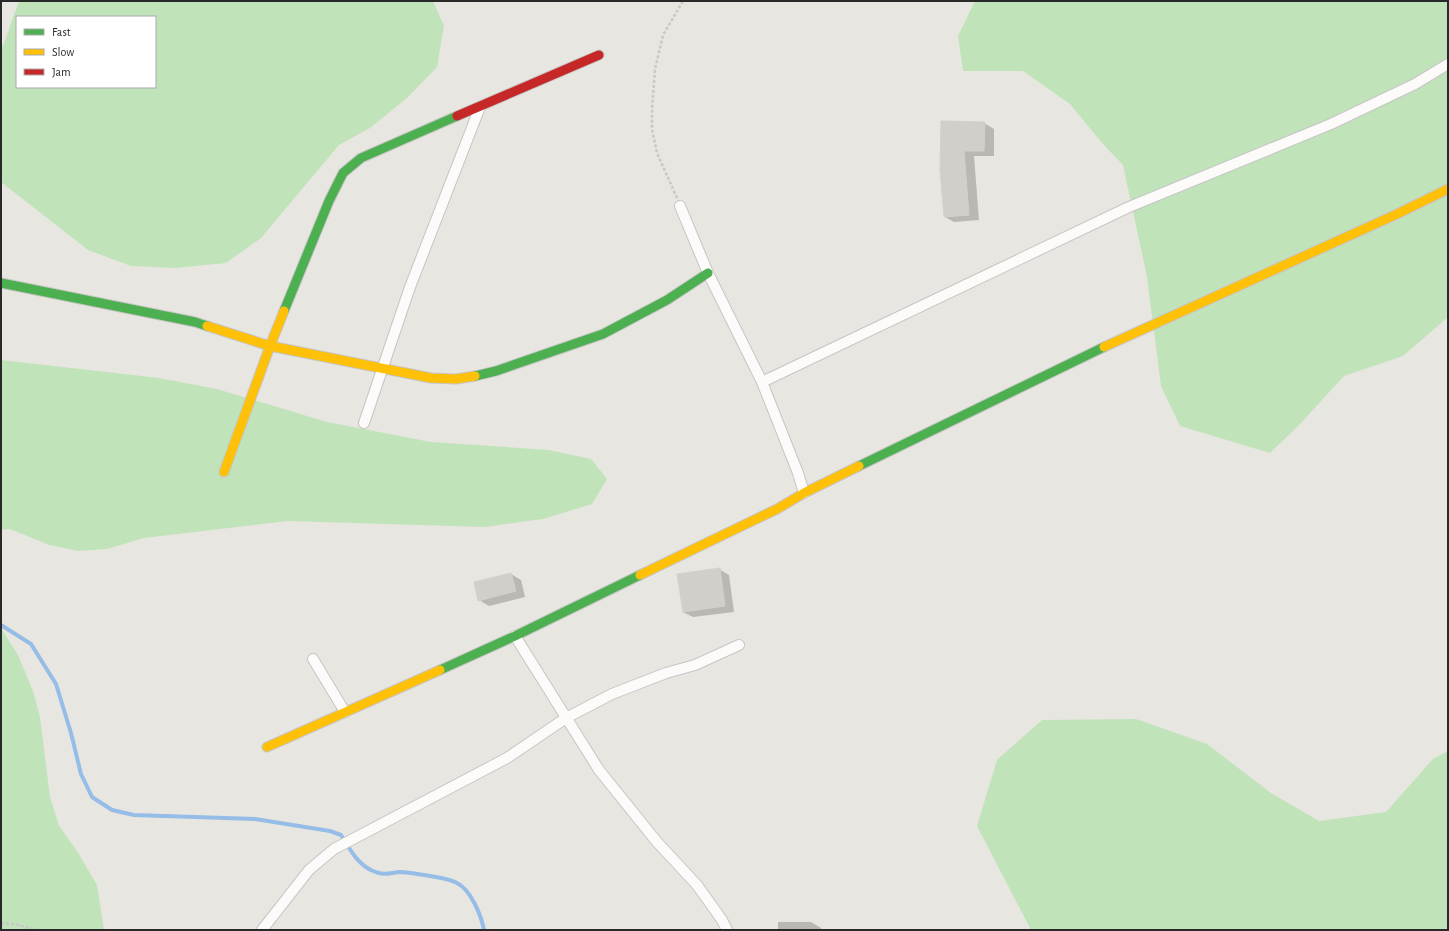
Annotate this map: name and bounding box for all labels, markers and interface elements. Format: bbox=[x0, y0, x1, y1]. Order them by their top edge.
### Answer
legend bbox=[16, 16, 156, 88]
text: Fast bbox=[52, 26, 71, 38]
text: Slow bbox=[52, 46, 74, 58]
text: Jam bbox=[52, 66, 71, 78]

